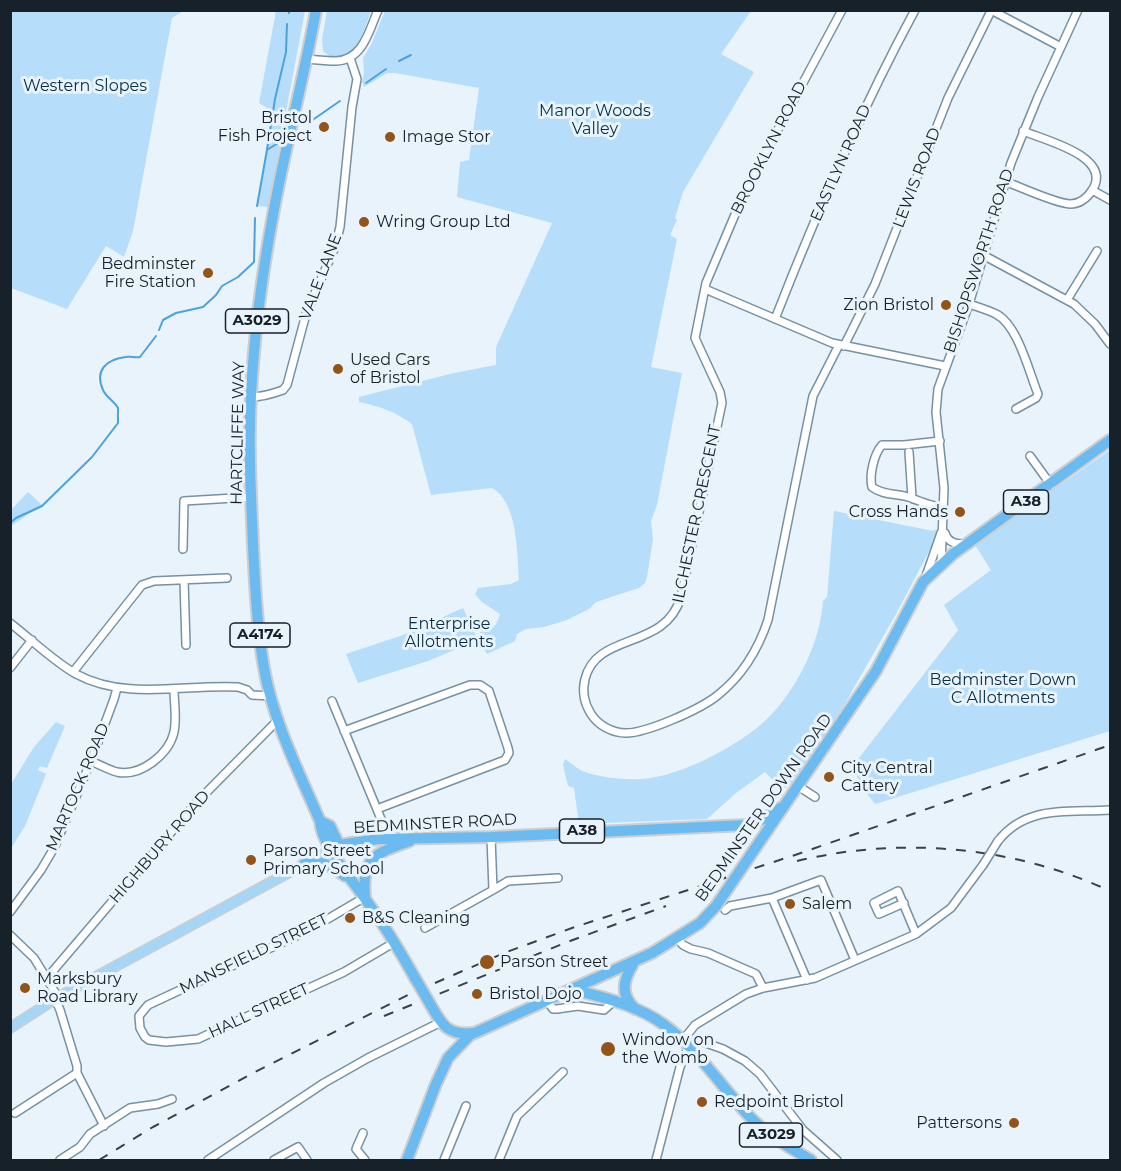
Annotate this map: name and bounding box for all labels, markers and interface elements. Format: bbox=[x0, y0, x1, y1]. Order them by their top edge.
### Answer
park label: Western Slopes bbox=[23, 76, 147, 96]
street label: BROOKLYN ROAD bbox=[727, 78, 811, 218]
park label: Manor Woods Valley bbox=[539, 101, 651, 139]
street label: EASTLYN ROAD bbox=[807, 102, 875, 224]
place label: Bristol Fish Project bbox=[218, 108, 312, 146]
marker: Bristol Fish Project bbox=[317, 120, 331, 134]
street label: LEWIS ROAD bbox=[889, 125, 945, 231]
place label: Image Stor bbox=[402, 127, 491, 147]
marker: Image Stor bbox=[383, 130, 397, 144]
street label: BISHOPSWORTH ROAD bbox=[940, 166, 1018, 356]
place label: Wring Group Ltd bbox=[376, 212, 511, 232]
marker: Wring Group Ltd bbox=[357, 215, 371, 229]
street label: VALE LANE bbox=[296, 231, 346, 323]
place label: Bedminster Fire Station bbox=[101, 254, 196, 292]
marker: Bedminster Fire Station bbox=[201, 266, 215, 280]
place label: Zion Bristol bbox=[843, 295, 934, 315]
marker: Zion Bristol bbox=[939, 298, 953, 312]
road number: A3029 bbox=[226, 309, 288, 333]
place label: Used Cars of Bristol bbox=[350, 350, 430, 388]
street label: HARTCLIFFE WAY bbox=[227, 361, 249, 505]
marker: Used Cars of Bristol bbox=[331, 362, 345, 376]
street label: ILCHESTER CRESCENT bbox=[669, 423, 725, 605]
road number: A38 bbox=[1004, 490, 1048, 514]
place label: Cross Hands bbox=[849, 502, 948, 522]
marker: Cross Hands bbox=[953, 505, 967, 519]
park label: Enterprise Allotments bbox=[405, 614, 493, 652]
road number: A4174 bbox=[230, 623, 290, 647]
park label: Bedminster Down C Allotments bbox=[930, 670, 1076, 708]
street label: BEDMINSTER DOWN ROAD bbox=[692, 710, 836, 906]
street label: MARTOCK ROAD bbox=[42, 720, 114, 854]
place label: City Central Cattery bbox=[841, 758, 933, 796]
marker: City Central Cattery bbox=[822, 770, 836, 784]
street label: HIGHBURY ROAD bbox=[106, 787, 214, 907]
street label: BEDMINSTER ROAD bbox=[353, 810, 517, 838]
road number: A38 bbox=[560, 819, 604, 843]
place label: Parson Street Primary School bbox=[263, 841, 384, 879]
marker: Parson Street Primary School bbox=[244, 853, 258, 867]
place label: Salem bbox=[802, 894, 852, 914]
marker: Salem bbox=[783, 897, 797, 911]
place label: B&S Cleaning bbox=[362, 908, 470, 928]
street label: MANSFIELD STREET bbox=[176, 910, 332, 998]
marker: B&S Cleaning bbox=[343, 911, 357, 925]
place label: Parson Street bbox=[500, 952, 608, 972]
marker: Parson Street bbox=[478, 953, 496, 971]
place label: Marksbury Road Library bbox=[37, 969, 138, 1007]
street label: HALL STREET bbox=[206, 979, 312, 1043]
marker: Marksbury Road Library bbox=[18, 981, 32, 995]
place label: Bristol Dojo bbox=[489, 984, 582, 1004]
marker: Bristol Dojo bbox=[470, 987, 484, 1001]
place label: Window on the Womb bbox=[622, 1030, 714, 1068]
marker: Window on the Womb bbox=[599, 1040, 617, 1058]
place label: Redpoint Bristol bbox=[714, 1092, 844, 1112]
marker: Redpoint Bristol bbox=[695, 1095, 709, 1109]
place label: Pattersons bbox=[916, 1113, 1002, 1133]
marker: Pattersons bbox=[1007, 1116, 1021, 1130]
road number: A3029 bbox=[740, 1123, 802, 1147]

